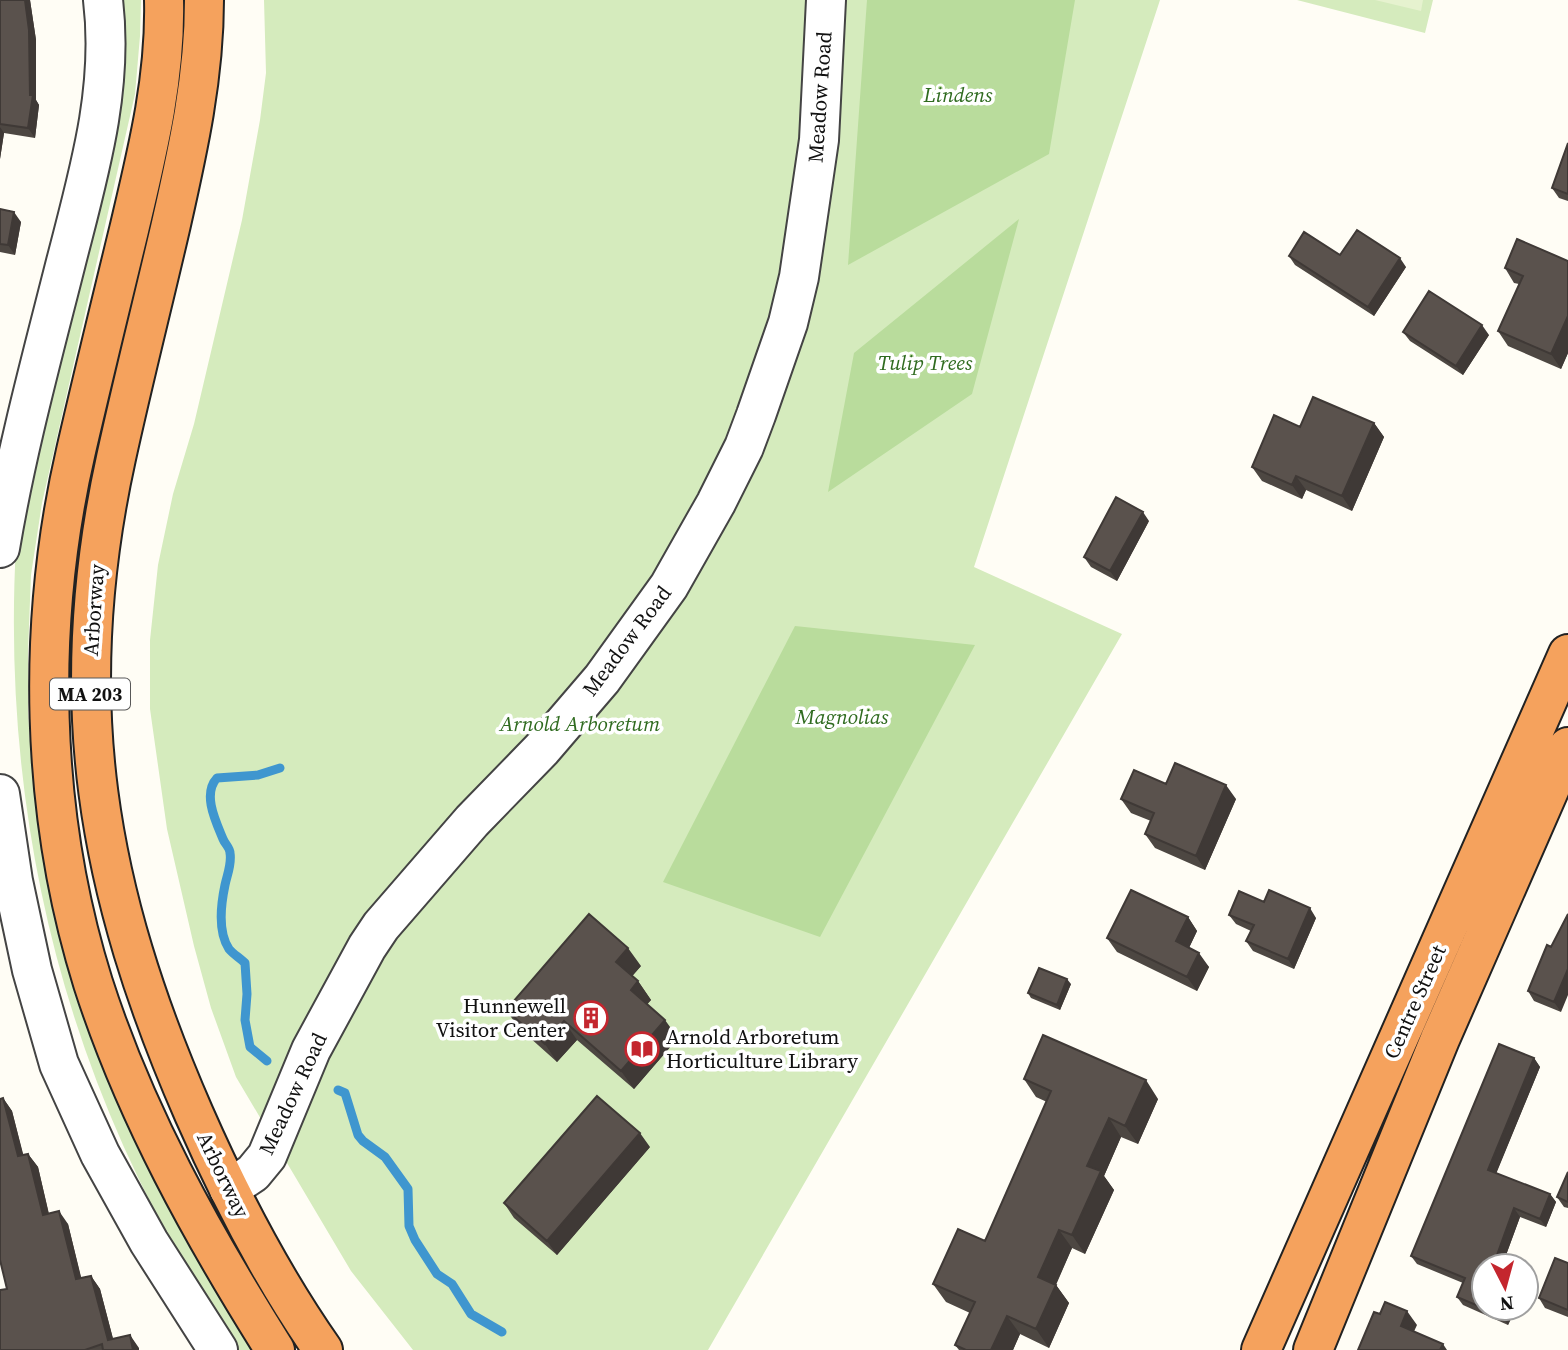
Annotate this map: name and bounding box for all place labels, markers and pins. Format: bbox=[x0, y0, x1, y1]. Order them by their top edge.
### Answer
place label: Hunnewell Visitor Center bbox=[436, 991, 566, 1044]
building icon: Hunnewell Visitor Center bbox=[572, 999, 610, 1037]
place label: Arnold Arboretum Horticulture Library bbox=[666, 1022, 858, 1075]
library icon: Arnold Arboretum Horticulture Library bbox=[623, 1030, 661, 1068]

